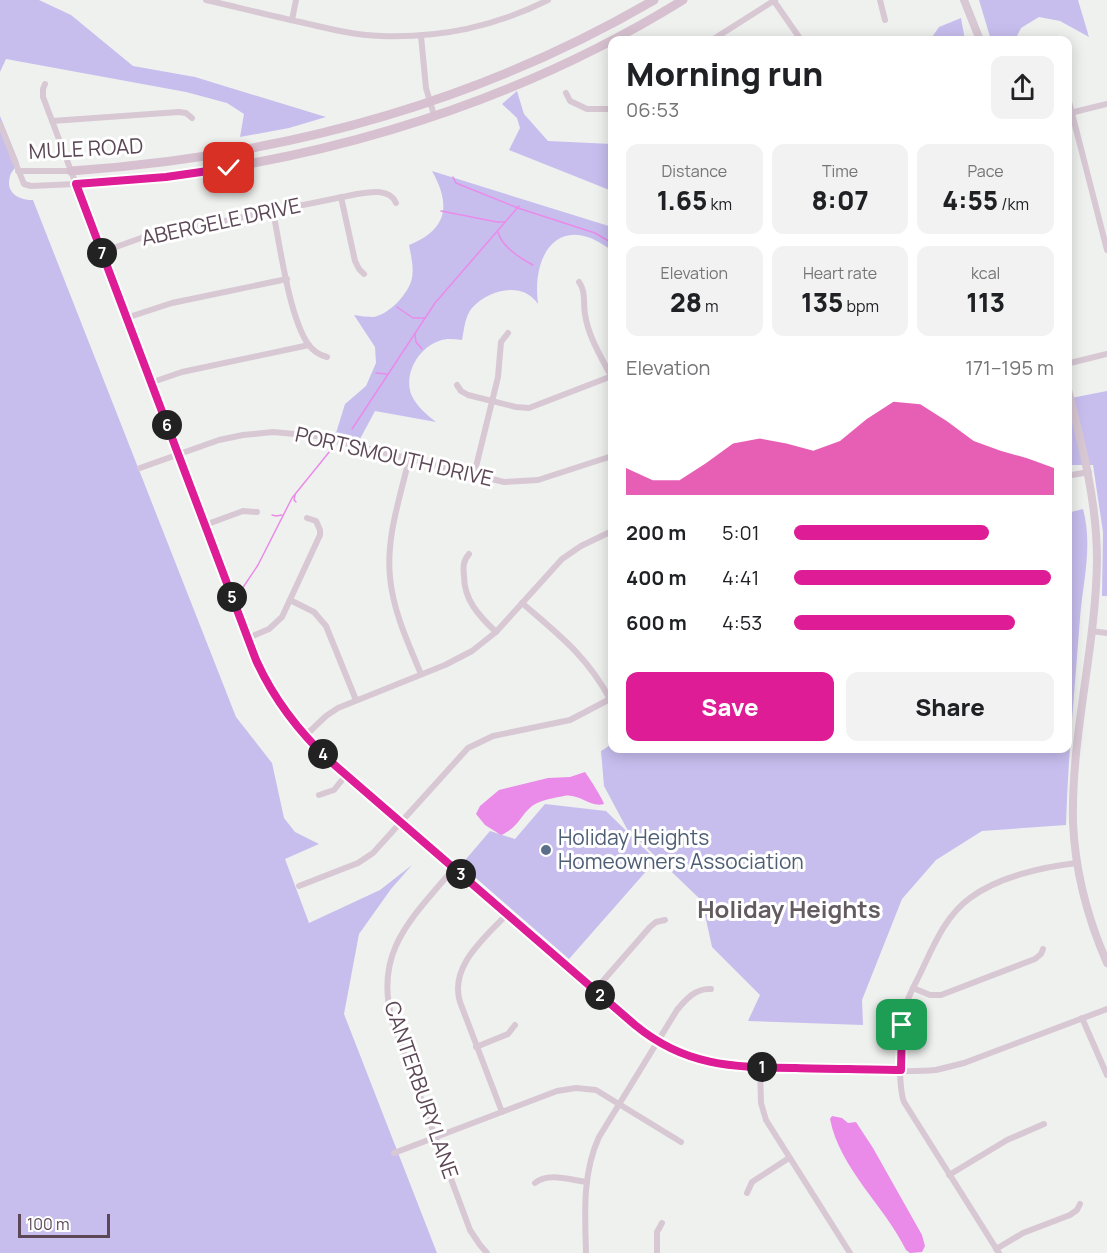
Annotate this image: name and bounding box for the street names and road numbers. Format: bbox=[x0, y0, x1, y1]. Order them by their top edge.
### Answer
street label: MULE ROAD bbox=[28, 131, 144, 165]
street label: ABERGELE DRIVE bbox=[139, 190, 303, 252]
street label: PORTSMOUTH DRIVE bbox=[293, 420, 496, 492]
street label: CANTERBURY LANE bbox=[378, 997, 465, 1182]

